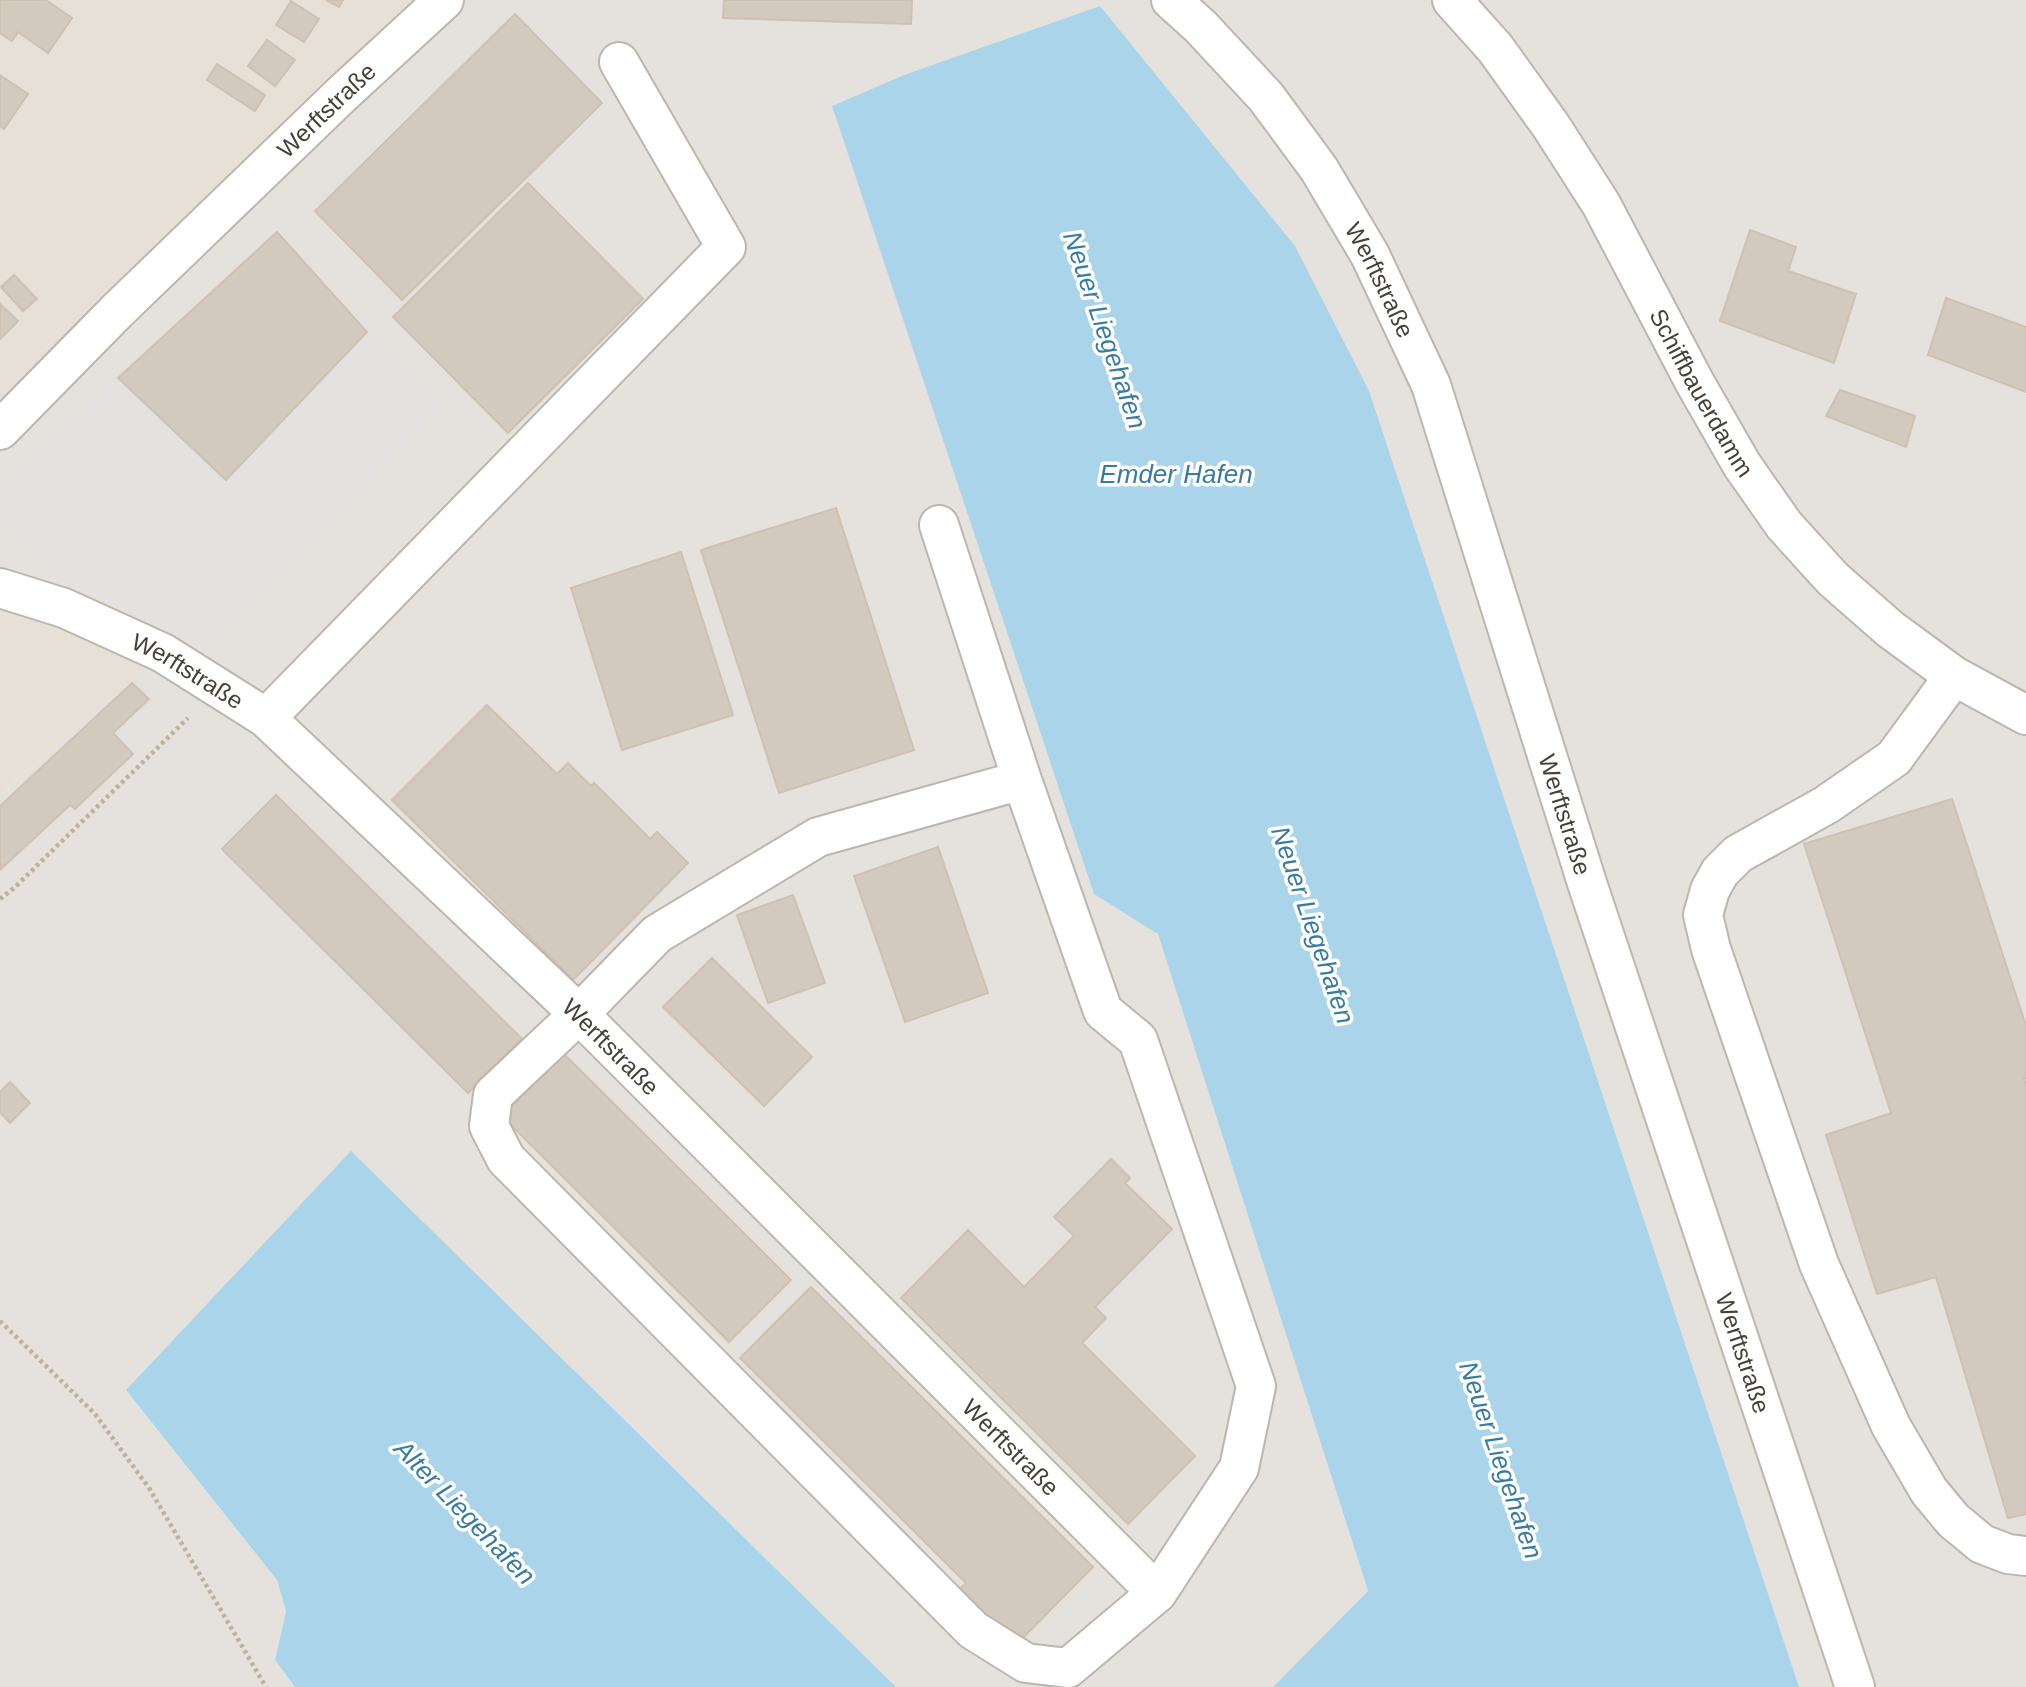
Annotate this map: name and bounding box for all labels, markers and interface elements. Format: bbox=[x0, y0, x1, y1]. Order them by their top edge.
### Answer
street label: Werftstraße bbox=[271, 57, 381, 163]
street label: Werftstraße bbox=[1340, 217, 1420, 342]
water label: Neuer Liegehafen bbox=[1057, 227, 1153, 433]
street label: Schiffbauerdamm bbox=[1645, 304, 1759, 482]
water label: Emder Hafen bbox=[1099, 459, 1253, 489]
street label: Werftstraße bbox=[128, 627, 249, 714]
street label: Werftstraße bbox=[1534, 751, 1597, 878]
water label: Neuer Liegehafen bbox=[1265, 822, 1361, 1028]
street label: Werftstraße bbox=[557, 993, 665, 1100]
street label: Werftstraße bbox=[1711, 1289, 1776, 1416]
water label: Neuer Liegehafen bbox=[1453, 1357, 1549, 1563]
street label: Werftstraße bbox=[957, 1393, 1065, 1501]
water label: Alter Liegehafen bbox=[387, 1432, 542, 1591]

